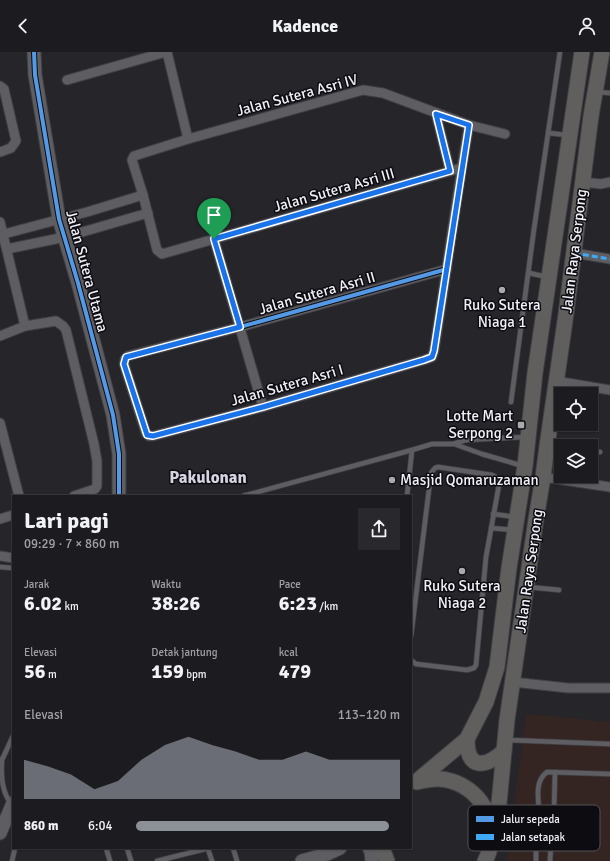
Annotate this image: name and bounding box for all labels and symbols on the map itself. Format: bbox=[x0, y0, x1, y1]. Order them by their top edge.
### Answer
street label: Jalan Sutera Asri IV bbox=[234, 70, 360, 120]
street label: Jalan Sutera Asri III bbox=[271, 164, 397, 216]
street label: Jalan Raya Serpong bbox=[557, 188, 591, 314]
pin bbox=[197, 198, 231, 239]
street label: Jalan Sutera Utama bbox=[62, 208, 112, 334]
street label: Jalan Sutera Asri II bbox=[257, 268, 377, 318]
marker: Ruko Sutera Niaga 1 bbox=[497, 285, 507, 295]
place label: Ruko Sutera Niaga 1 bbox=[463, 296, 541, 331]
street label: Jalan Sutera Asri I bbox=[229, 360, 345, 410]
place label: Lotte Mart Serpong 2 bbox=[446, 407, 513, 442]
marker: Lotte Mart Serpong 2 bbox=[516, 420, 526, 430]
district label: Pakulonan bbox=[169, 467, 247, 488]
place label: Masjid Qomaruzaman bbox=[400, 471, 539, 489]
marker: Masjid Qomaruzaman bbox=[387, 475, 397, 485]
street label: Jalan Raya Serpong bbox=[511, 508, 547, 634]
marker: Ruko Sutera Niaga 2 bbox=[457, 566, 467, 576]
place label: Ruko Sutera Niaga 2 bbox=[423, 577, 501, 612]
legend bbox=[468, 805, 600, 851]
text: Jalur sepeda bbox=[501, 813, 560, 826]
text: Jalan setapak bbox=[501, 831, 566, 844]

